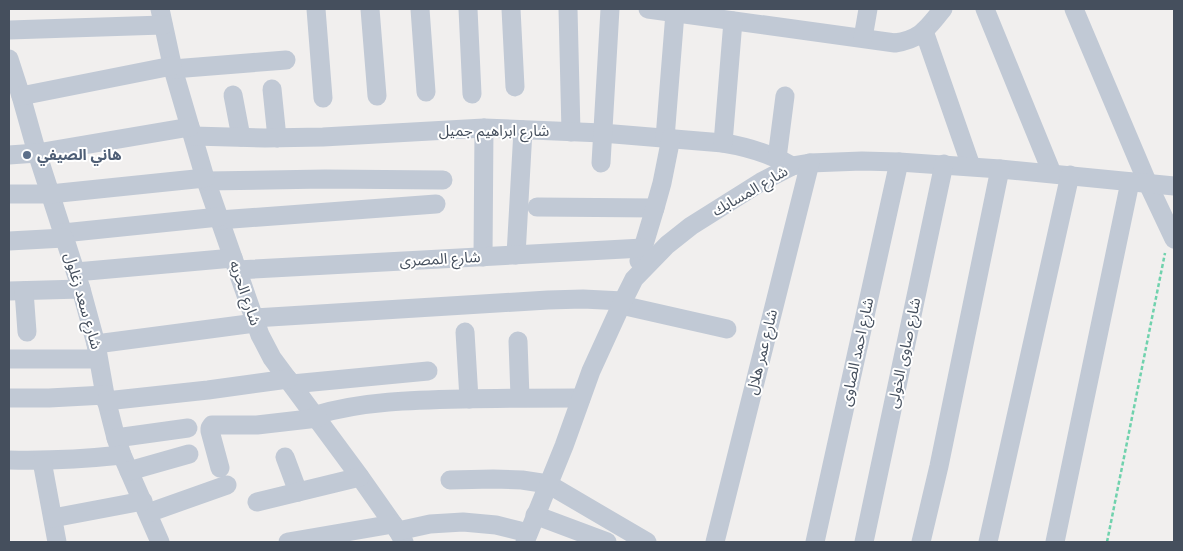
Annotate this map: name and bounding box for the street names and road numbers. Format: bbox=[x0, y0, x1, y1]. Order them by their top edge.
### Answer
street label: شارع ابراهيم جميل bbox=[439, 121, 550, 143]
street label: شارع المسابك bbox=[708, 161, 793, 222]
street label: شارع المصرى bbox=[399, 247, 481, 273]
street label: شارع سعد زغلول bbox=[58, 250, 106, 352]
street label: شارع الحريه bbox=[223, 258, 266, 329]
street label: شارع احمد الصاوى bbox=[836, 296, 880, 409]
street label: شارع صاوى الخولى bbox=[883, 296, 927, 410]
street label: شارع عمر هلال bbox=[742, 307, 784, 397]

